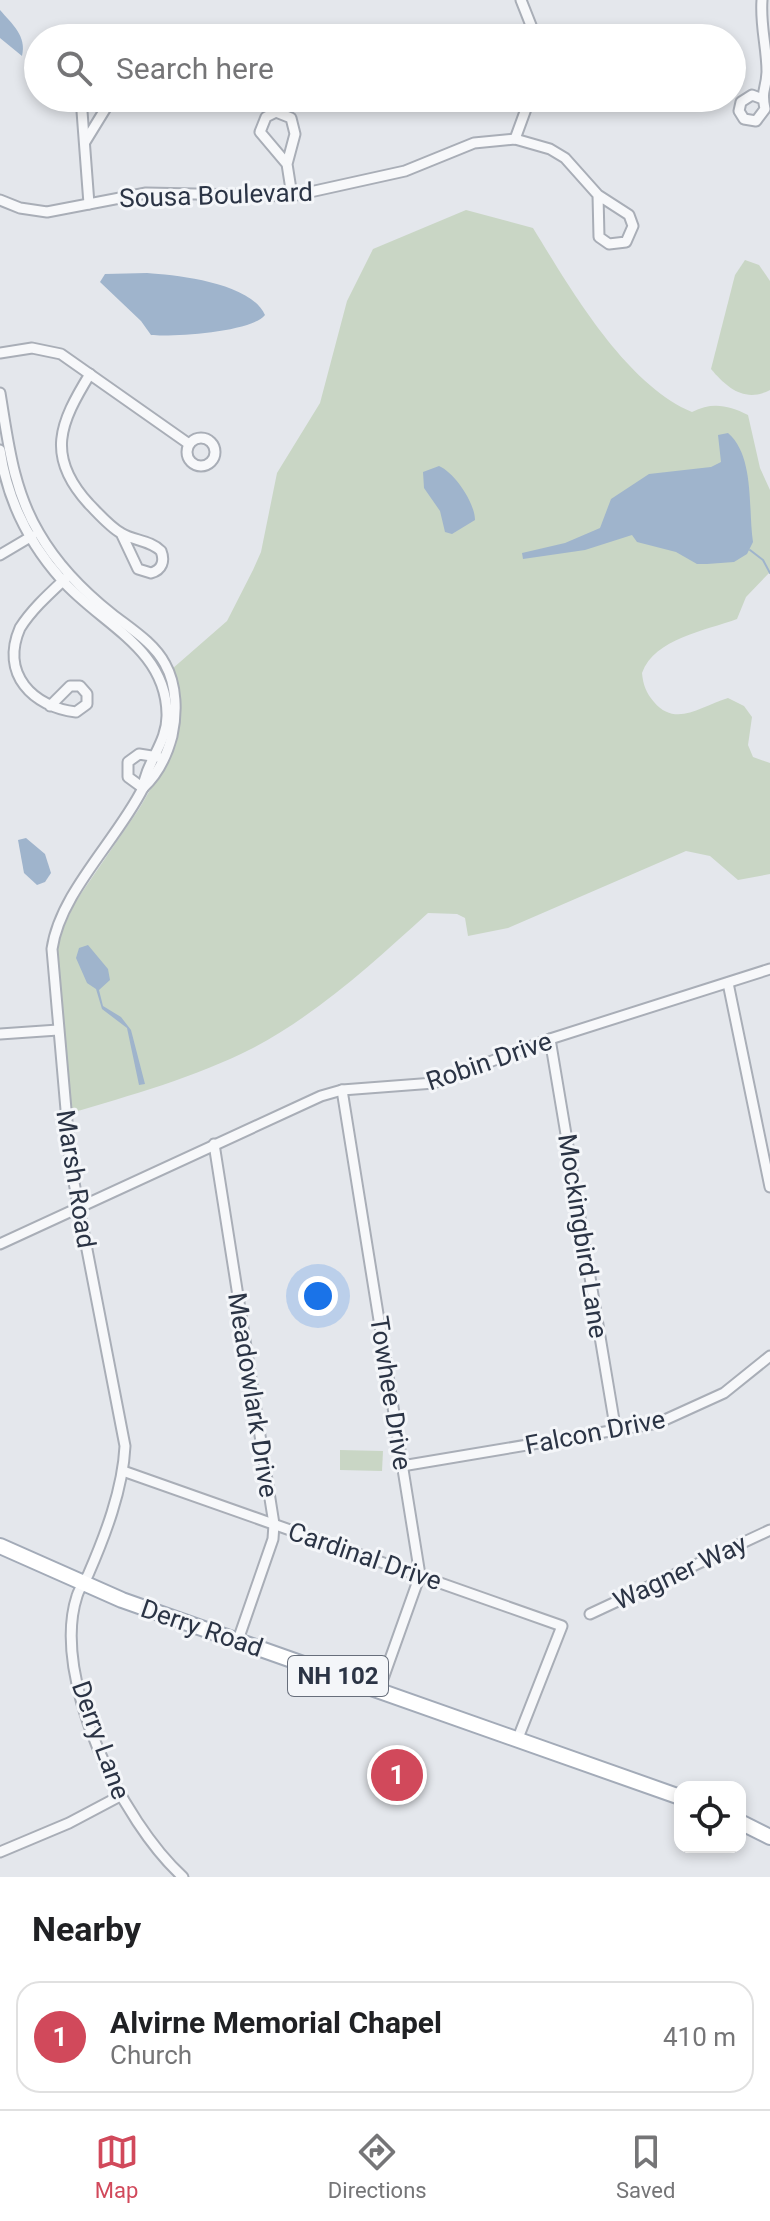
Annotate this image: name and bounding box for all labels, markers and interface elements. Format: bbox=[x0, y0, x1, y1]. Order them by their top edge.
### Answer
search box bbox=[24, 24, 746, 112]
icon: search bbox=[52, 46, 96, 90]
text: Search here bbox=[116, 51, 274, 86]
street label: Sousa Boulevard bbox=[119, 177, 313, 213]
street label: Robin Drive bbox=[422, 1025, 556, 1097]
street label: Marsh Road bbox=[50, 1108, 102, 1250]
street label: Mockingbird Lane bbox=[552, 1132, 614, 1340]
your location bbox=[298, 1276, 338, 1316]
street label: Meadowlark Drive bbox=[222, 1290, 284, 1500]
street label: Towhee Drive bbox=[364, 1314, 418, 1472]
street label: Falcon Drive bbox=[522, 1404, 668, 1460]
street label: Cardinal Drive bbox=[284, 1516, 446, 1596]
street label: Wagner Way bbox=[609, 1528, 751, 1616]
street label: Derry Road bbox=[137, 1593, 267, 1663]
road number: NH 102 bbox=[288, 1656, 388, 1696]
street label: Derry Lane bbox=[66, 1677, 136, 1803]
pin: 1 bbox=[371, 1745, 423, 1805]
map controls bbox=[674, 1781, 746, 1853]
button: locate bbox=[674, 1781, 746, 1853]
text: Nearby bbox=[32, 1909, 141, 1949]
text: Alvirne Memorial Chapel bbox=[110, 2005, 442, 2040]
text: 1 bbox=[53, 2022, 67, 2052]
text: 410 m bbox=[663, 2022, 736, 2052]
text: Church bbox=[110, 2040, 192, 2070]
tab: Map bbox=[95, 2130, 139, 2203]
tab: Directions bbox=[328, 2130, 427, 2203]
tab: Saved bbox=[616, 2130, 675, 2203]

